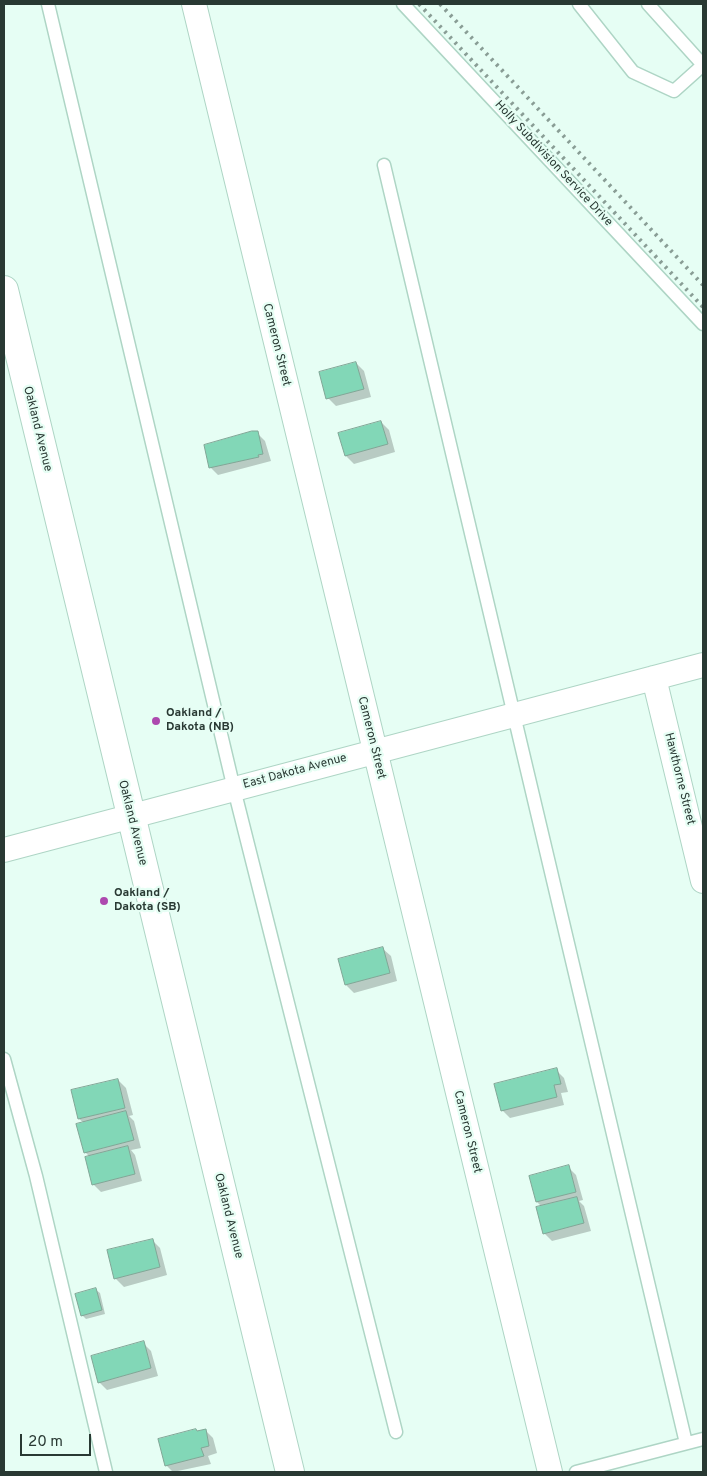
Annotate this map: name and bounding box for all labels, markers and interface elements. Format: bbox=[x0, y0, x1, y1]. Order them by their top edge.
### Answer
street label: Holly Subdivision Service Drive bbox=[491, 98, 615, 230]
street label: Cameron Street bbox=[259, 302, 293, 388]
street label: Oakland Avenue bbox=[19, 385, 55, 473]
street label: Cameron Street bbox=[354, 695, 388, 781]
place label: Oakland / Dakota (NB) bbox=[166, 707, 234, 735]
marker: Oakland / Dakota (NB) bbox=[150, 715, 162, 727]
street label: Hawthorne Street bbox=[661, 731, 697, 827]
street label: East Dakota Avenue bbox=[242, 751, 348, 793]
street label: Oakland Avenue bbox=[114, 779, 150, 867]
place label: Oakland / Dakota (SB) bbox=[114, 887, 181, 915]
marker: Oakland / Dakota (SB) bbox=[98, 895, 110, 907]
street label: Cameron Street bbox=[450, 1089, 484, 1175]
street label: Oakland Avenue bbox=[210, 1172, 246, 1260]
scale bar bbox=[22, 1424, 94, 1456]
text: 20 m bbox=[28, 1433, 63, 1452]

